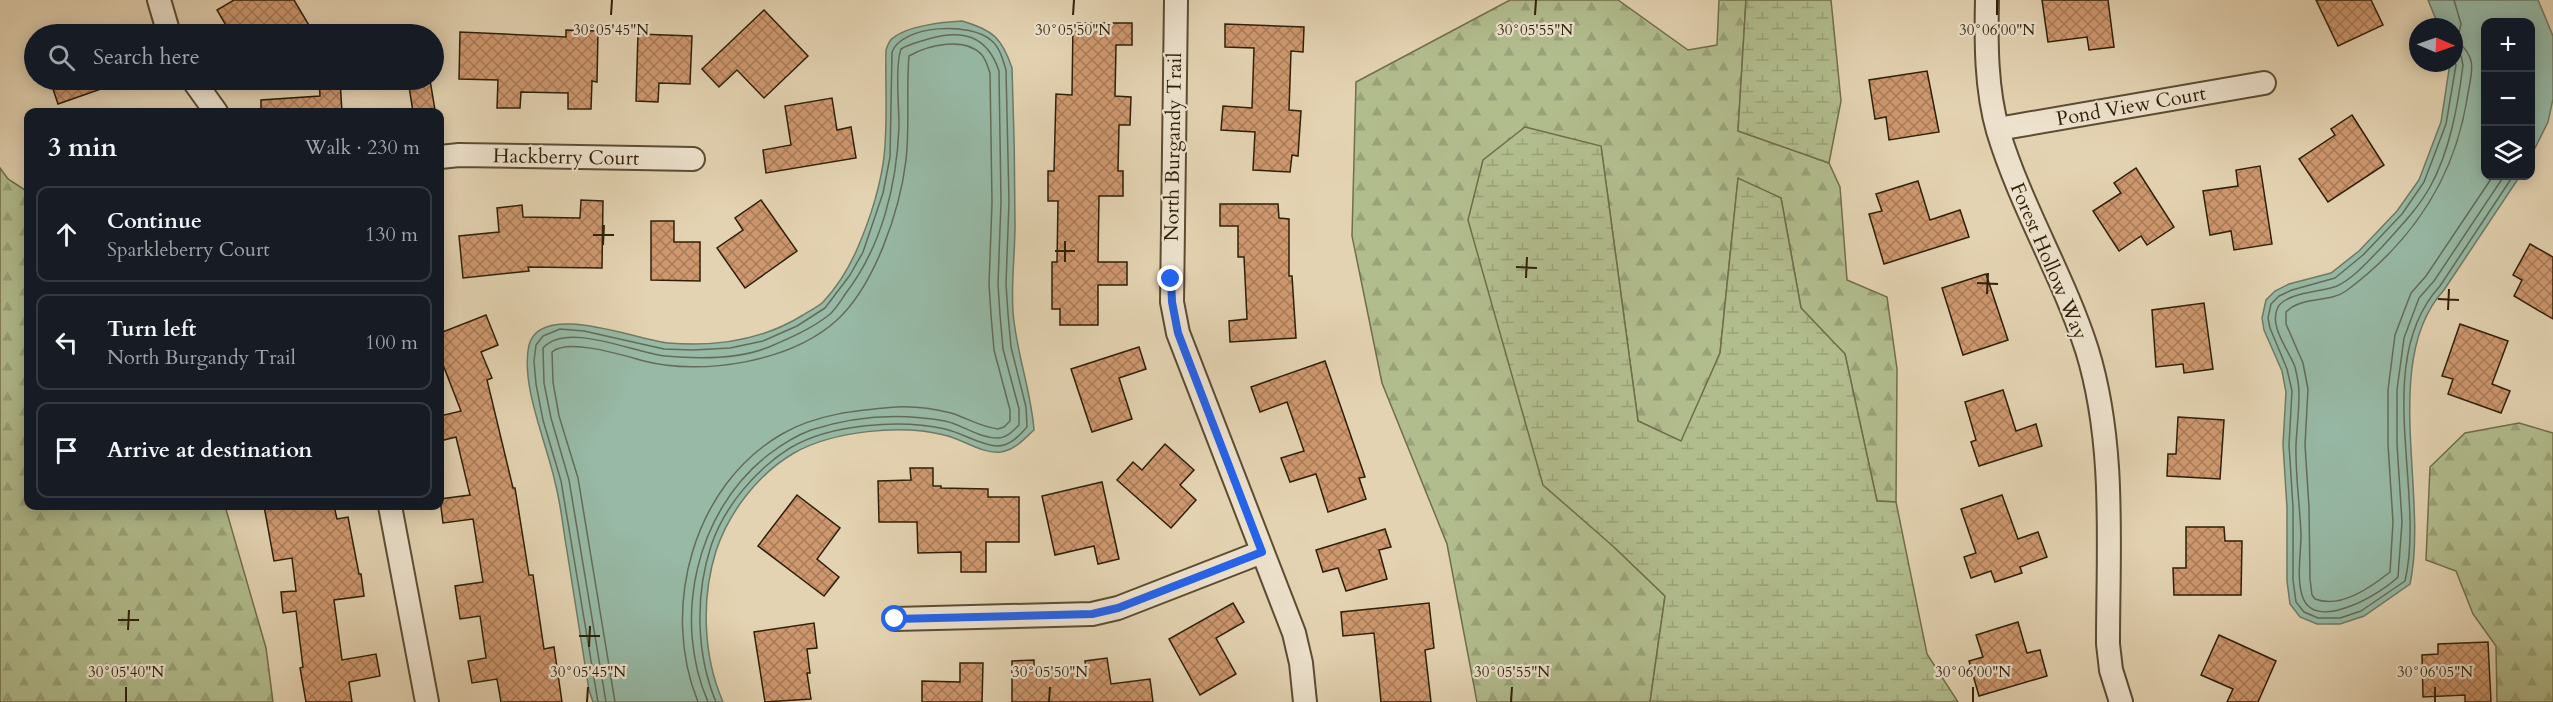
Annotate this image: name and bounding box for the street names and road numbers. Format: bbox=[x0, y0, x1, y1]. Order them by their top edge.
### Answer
street label: North Burgandy Trail bbox=[1158, 52, 1188, 242]
street label: Pond View Court bbox=[2054, 79, 2209, 132]
street label: Hackberry Court bbox=[493, 142, 640, 172]
street label: Forest Hollow Way bbox=[2004, 178, 2094, 344]

